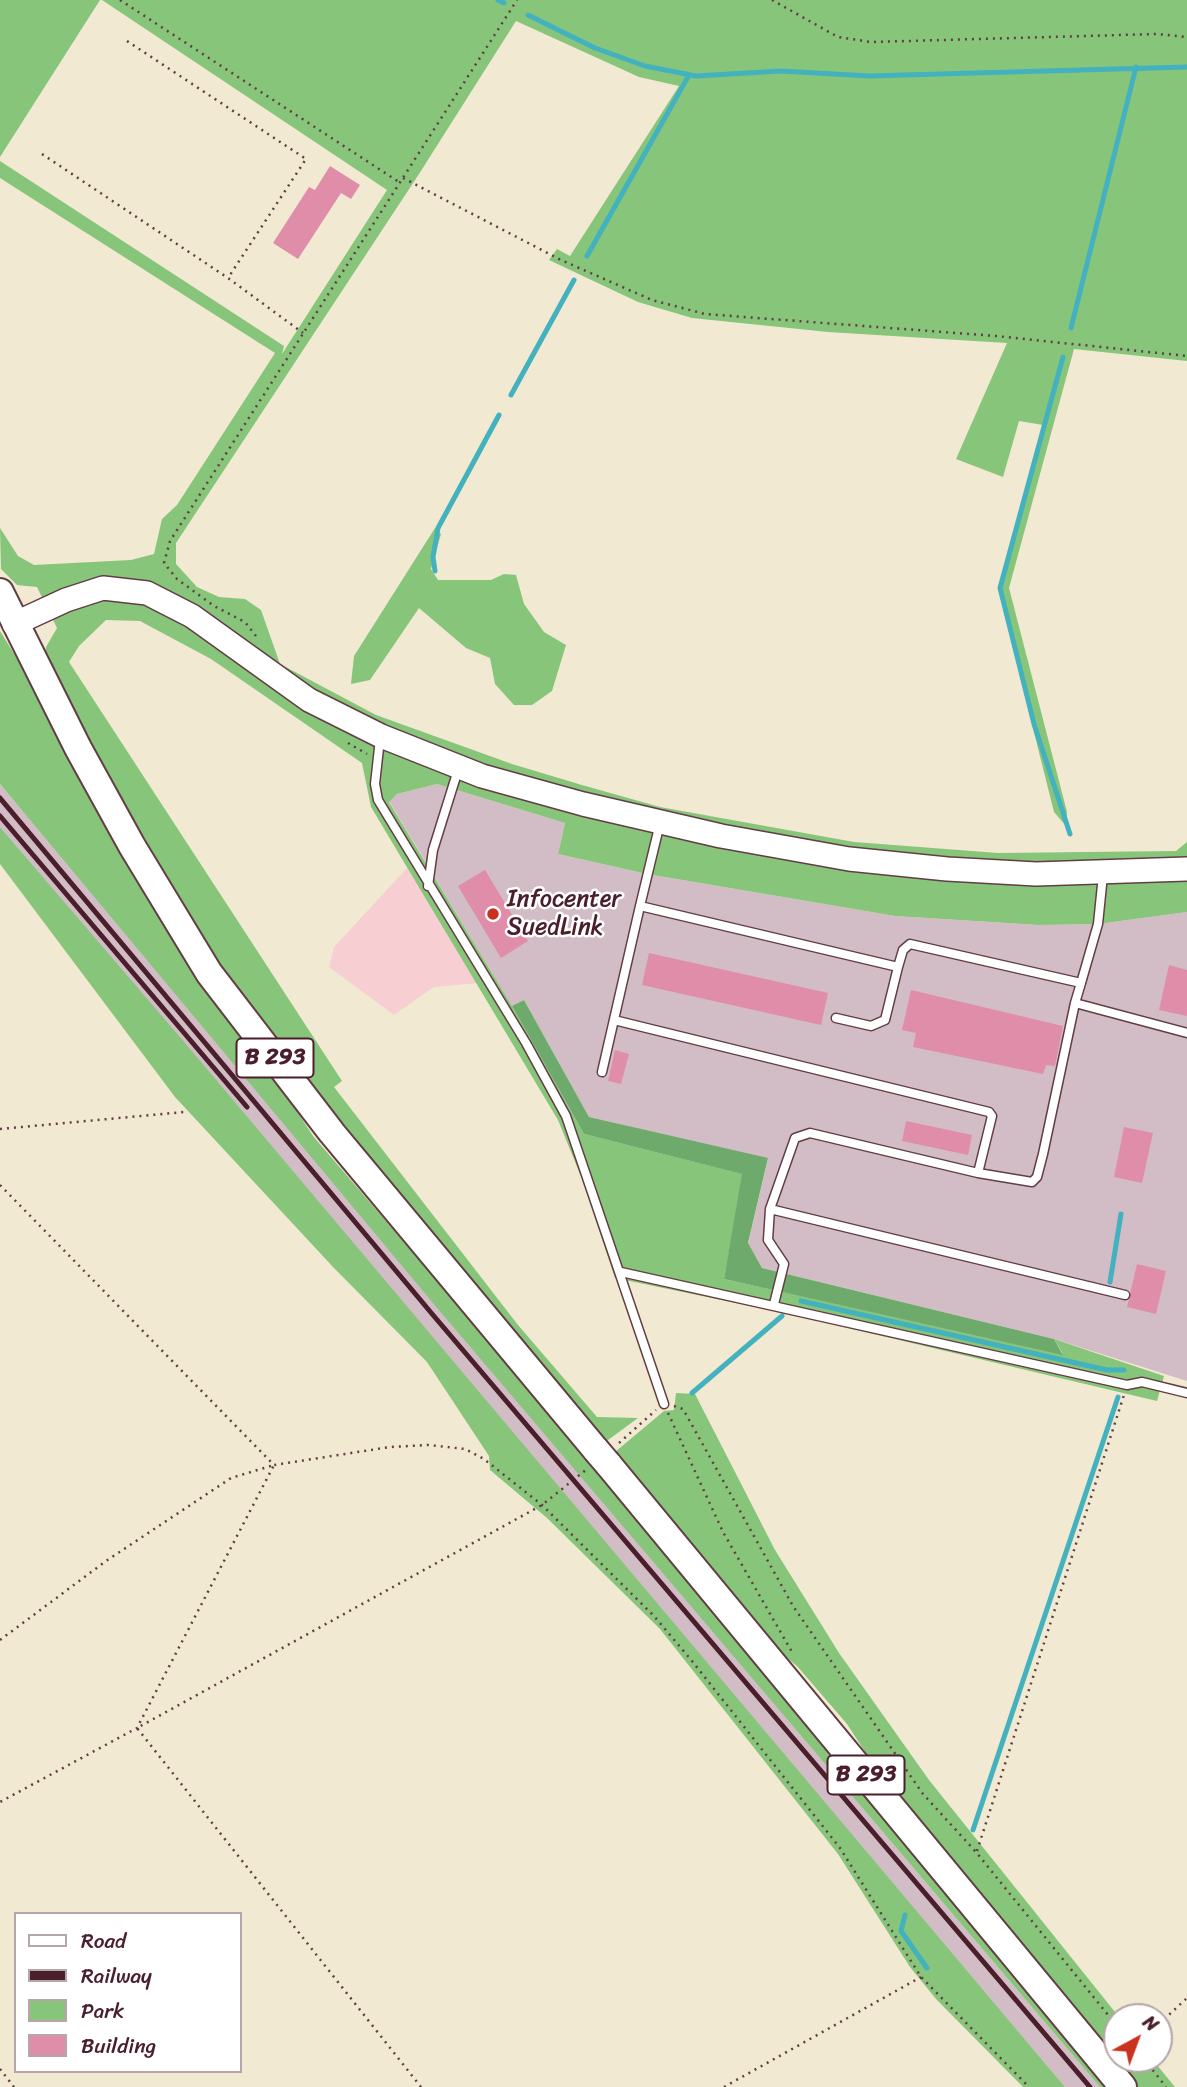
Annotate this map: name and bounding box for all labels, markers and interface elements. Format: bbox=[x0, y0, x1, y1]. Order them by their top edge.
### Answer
place label: Infocenter SuedLink bbox=[507, 886, 621, 942]
marker: Infocenter SuedLink bbox=[485, 906, 501, 922]
road number: B 293 bbox=[236, 1038, 314, 1078]
road number: B 293 bbox=[828, 1756, 904, 1795]
legend bbox=[14, 1912, 242, 2073]
text: Road bbox=[81, 1922, 126, 1960]
text: Railway bbox=[81, 1957, 152, 1995]
text: Park bbox=[81, 1992, 124, 2030]
north arrow bbox=[1103, 2003, 1173, 2073]
text: N bbox=[1135, 2007, 1167, 2040]
text: Building bbox=[81, 2027, 156, 2065]

